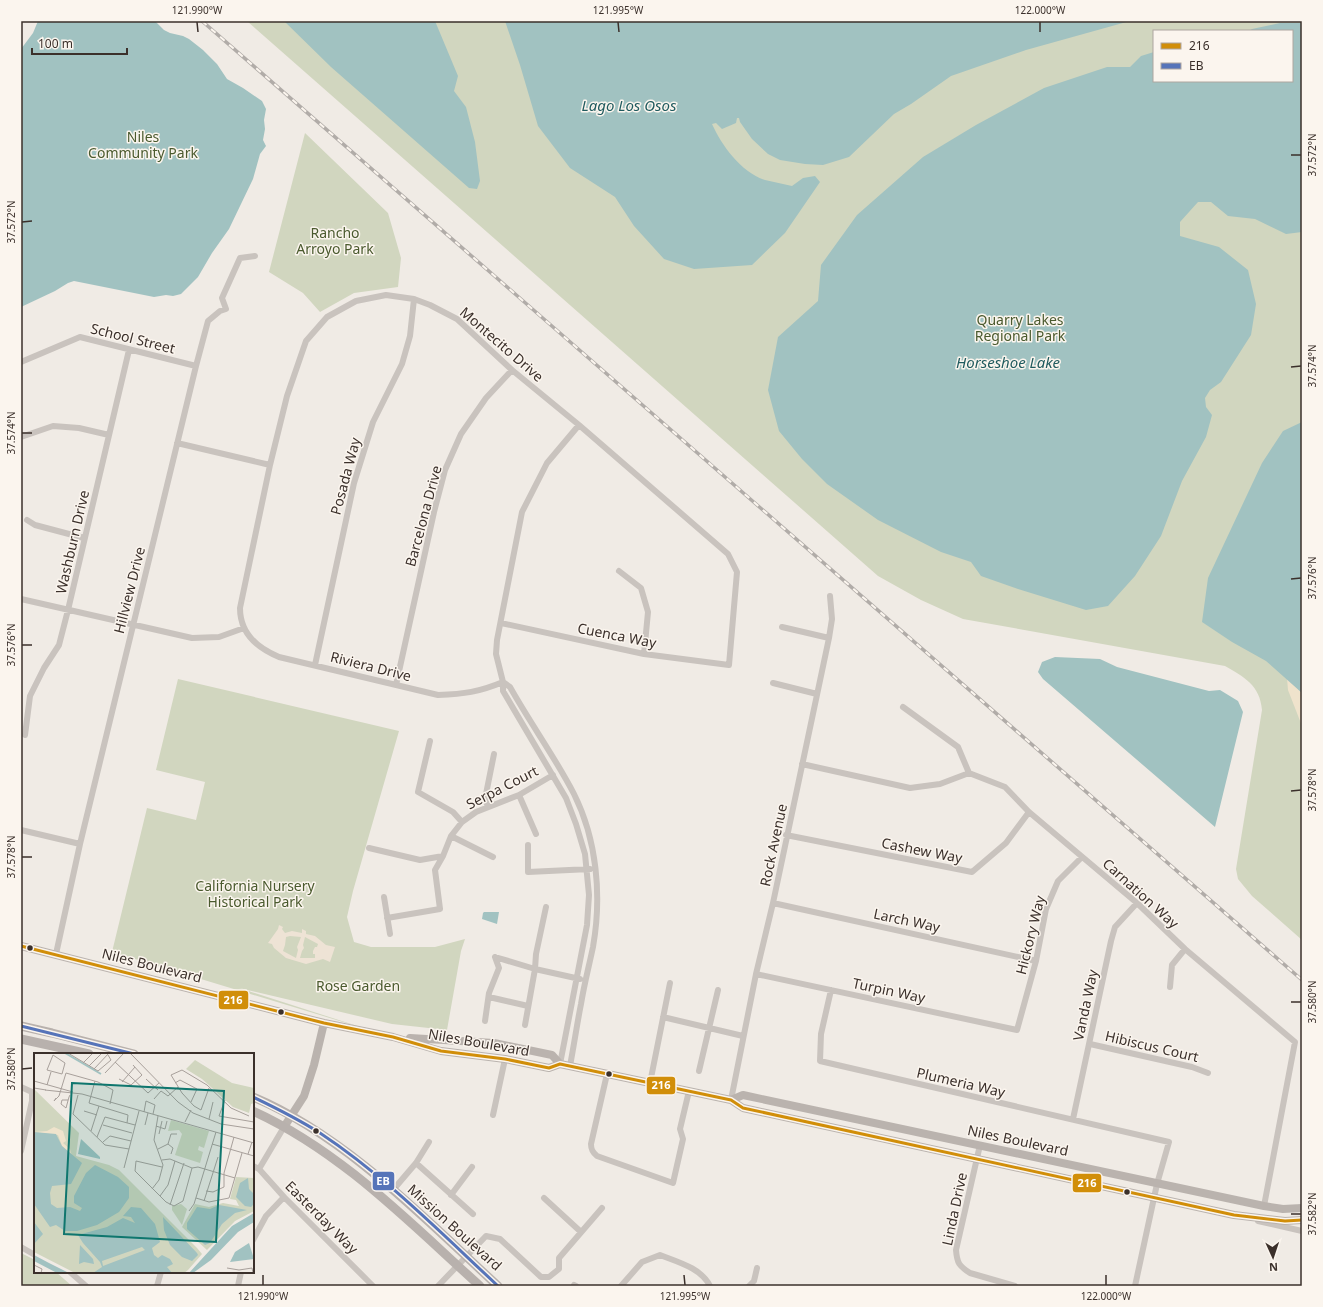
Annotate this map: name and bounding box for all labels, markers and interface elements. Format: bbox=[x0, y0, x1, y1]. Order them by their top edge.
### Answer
text: 121.990°W bbox=[172, 3, 223, 17]
text: 121.995°W bbox=[593, 3, 644, 17]
text: 122.000°W bbox=[1015, 3, 1066, 17]
scale bar bbox=[32, 30, 127, 56]
legend bbox=[1153, 30, 1293, 82]
text: 100 m bbox=[38, 35, 73, 52]
text: 216 bbox=[1189, 37, 1210, 54]
text: EB bbox=[1189, 57, 1204, 74]
water label: Lago Los Osos bbox=[582, 95, 677, 115]
park label: Niles Community Park bbox=[88, 127, 198, 162]
text: 37.572°N bbox=[1305, 133, 1319, 177]
text: 37.572°N bbox=[4, 200, 18, 244]
park label: Rancho Arroyo Park bbox=[296, 223, 374, 258]
street label: Montecito Drive bbox=[456, 302, 548, 386]
park label: Quarry Lakes Regional Park bbox=[975, 310, 1066, 345]
street label: School Street bbox=[89, 318, 177, 358]
text: 37.574°N bbox=[1305, 344, 1319, 388]
water label: Horseshoe Lake bbox=[956, 352, 1060, 372]
text: 37.574°N bbox=[4, 411, 18, 455]
street label: Posada Way bbox=[326, 434, 365, 517]
street label: Barcelona Drive bbox=[400, 463, 446, 569]
street label: Washburn Drive bbox=[51, 488, 93, 596]
street label: Hillview Drive bbox=[109, 545, 149, 635]
text: 37.576°N bbox=[1305, 556, 1319, 600]
street label: Cuenca Way bbox=[576, 618, 659, 652]
text: 37.576°N bbox=[4, 623, 18, 667]
street label: Riviera Drive bbox=[329, 647, 413, 685]
street label: Serpa Court bbox=[463, 761, 541, 813]
text: 37.578°N bbox=[1305, 768, 1319, 812]
street label: Rock Avenue bbox=[755, 802, 791, 888]
street label: Cashew Way bbox=[880, 833, 965, 867]
text: 37.578°N bbox=[4, 835, 18, 879]
street label: Carnation Way bbox=[1099, 854, 1184, 933]
park label: California Nursery Historical Park bbox=[195, 876, 316, 911]
street label: Hickory Way bbox=[1011, 893, 1049, 977]
street label: Larch Way bbox=[872, 904, 943, 936]
unlabelled marker bbox=[25, 943, 35, 953]
street label: Niles Boulevard bbox=[100, 943, 204, 987]
street label: Vanda Way bbox=[1068, 967, 1102, 1042]
street label: Turpin Way bbox=[851, 973, 928, 1007]
park label: Rose Garden bbox=[316, 976, 400, 995]
text: 37.580°N bbox=[1305, 980, 1319, 1024]
line badge: 216 bbox=[218, 990, 249, 1010]
text: 216 bbox=[224, 992, 242, 1007]
unlabelled marker bbox=[276, 1007, 286, 1017]
street label: Niles Boulevard bbox=[427, 1024, 531, 1060]
street label: Hibiscus Court bbox=[1103, 1026, 1201, 1066]
text: 37.580°N bbox=[4, 1047, 18, 1091]
inset map bbox=[34, 1053, 254, 1273]
street label: Plumeria Way bbox=[915, 1063, 1008, 1102]
unlabelled marker bbox=[604, 1069, 614, 1079]
line badge: 216 bbox=[646, 1076, 676, 1095]
text: 216 bbox=[652, 1077, 670, 1092]
street label: Niles Boulevard bbox=[966, 1120, 1070, 1160]
unlabelled marker bbox=[311, 1126, 321, 1136]
line badge: EB bbox=[372, 1171, 395, 1191]
street label: Linda Drive bbox=[937, 1171, 971, 1247]
text: EB bbox=[376, 1173, 390, 1188]
line badge: 216 bbox=[1072, 1173, 1102, 1193]
text: 216 bbox=[1078, 1175, 1096, 1190]
street label: Easterday Way bbox=[281, 1176, 363, 1258]
street label: Mission Boulevard bbox=[404, 1180, 506, 1274]
unlabelled marker bbox=[1122, 1187, 1132, 1197]
text: 37.582°N bbox=[1305, 1192, 1319, 1236]
north arrow bbox=[1253, 1237, 1293, 1277]
text: N bbox=[1269, 1260, 1278, 1275]
text: 121.990°W bbox=[238, 1289, 289, 1303]
text: 121.995°W bbox=[660, 1289, 711, 1303]
text: 122.000°W bbox=[1081, 1289, 1132, 1303]

